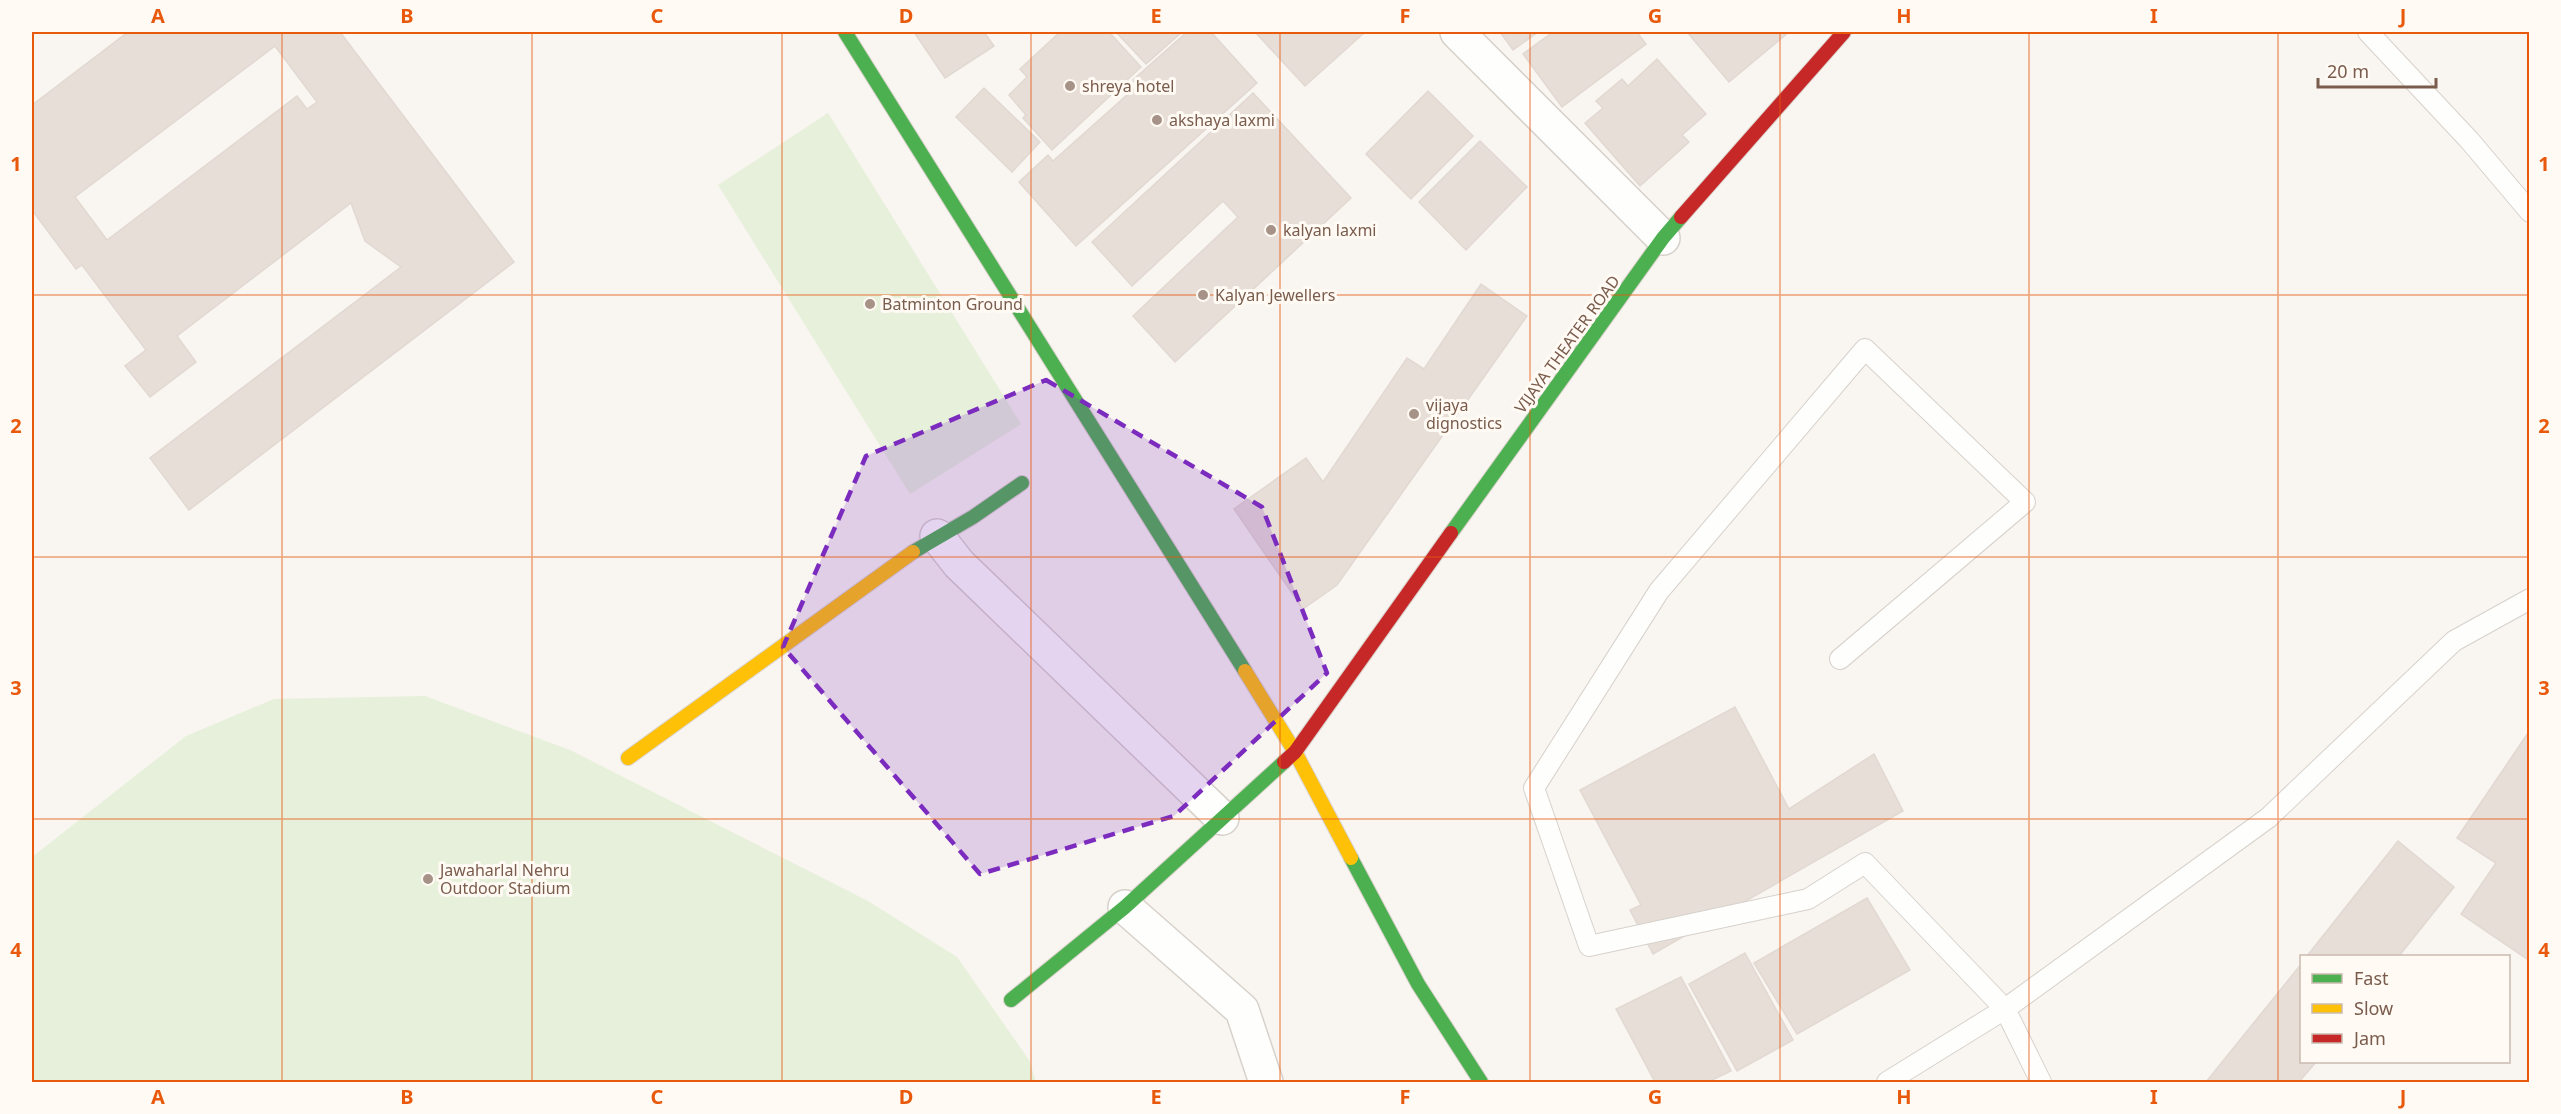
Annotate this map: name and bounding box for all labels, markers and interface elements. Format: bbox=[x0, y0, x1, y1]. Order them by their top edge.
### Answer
text: A bbox=[151, 2, 165, 29]
text: B bbox=[400, 2, 414, 29]
text: C bbox=[651, 2, 664, 29]
text: D bbox=[899, 2, 913, 29]
text: E bbox=[1150, 2, 1162, 29]
text: F bbox=[1400, 2, 1410, 29]
text: G bbox=[1648, 2, 1662, 29]
text: H bbox=[1896, 2, 1912, 29]
text: I bbox=[2150, 2, 2158, 29]
text: J bbox=[2398, 2, 2406, 29]
scale bar bbox=[2318, 51, 2436, 89]
text: 20 m bbox=[2327, 59, 2369, 83]
place label: shreya hotel bbox=[1082, 75, 1174, 97]
marker: shreya hotel bbox=[1063, 79, 1077, 93]
place label: akshaya laxmi bbox=[1169, 109, 1275, 131]
marker: akshaya laxmi bbox=[1150, 113, 1164, 127]
text: 1 bbox=[10, 150, 22, 177]
text: 1 bbox=[2538, 150, 2550, 177]
place label: kalyan laxmi bbox=[1283, 219, 1377, 241]
marker: kalyan laxmi bbox=[1264, 223, 1278, 237]
street label: VIJAYA THEATER ROAD bbox=[1509, 270, 1625, 418]
place label: Kalyan Jewellers bbox=[1215, 284, 1335, 306]
marker: Kalyan Jewellers bbox=[1196, 288, 1210, 302]
place label: Batminton Ground bbox=[882, 293, 1023, 315]
marker: Batminton Ground bbox=[863, 297, 877, 311]
place label: vijaya dignostics bbox=[1426, 394, 1502, 434]
marker: vijaya dignostics bbox=[1407, 407, 1421, 421]
text: 2 bbox=[10, 412, 22, 439]
text: 2 bbox=[2538, 412, 2550, 439]
text: 3 bbox=[10, 674, 22, 701]
text: 3 bbox=[2538, 674, 2550, 701]
place label: Jawaharlal Nehru Outdoor Stadium bbox=[438, 859, 570, 899]
marker: Jawaharlal Nehru Outdoor Stadium bbox=[421, 872, 435, 886]
text: 4 bbox=[10, 936, 22, 963]
text: 4 bbox=[2538, 936, 2550, 963]
legend bbox=[2300, 955, 2510, 1063]
text: Fast bbox=[2354, 966, 2389, 990]
text: Slow bbox=[2354, 996, 2393, 1020]
text: Jam bbox=[2352, 1026, 2386, 1050]
text: A bbox=[151, 1083, 165, 1110]
text: B bbox=[400, 1083, 414, 1110]
text: C bbox=[651, 1083, 664, 1110]
text: D bbox=[899, 1083, 913, 1110]
text: E bbox=[1150, 1083, 1162, 1110]
text: F bbox=[1400, 1083, 1410, 1110]
text: G bbox=[1648, 1083, 1662, 1110]
text: H bbox=[1896, 1083, 1912, 1110]
text: I bbox=[2150, 1083, 2158, 1110]
text: J bbox=[2398, 1083, 2406, 1110]

